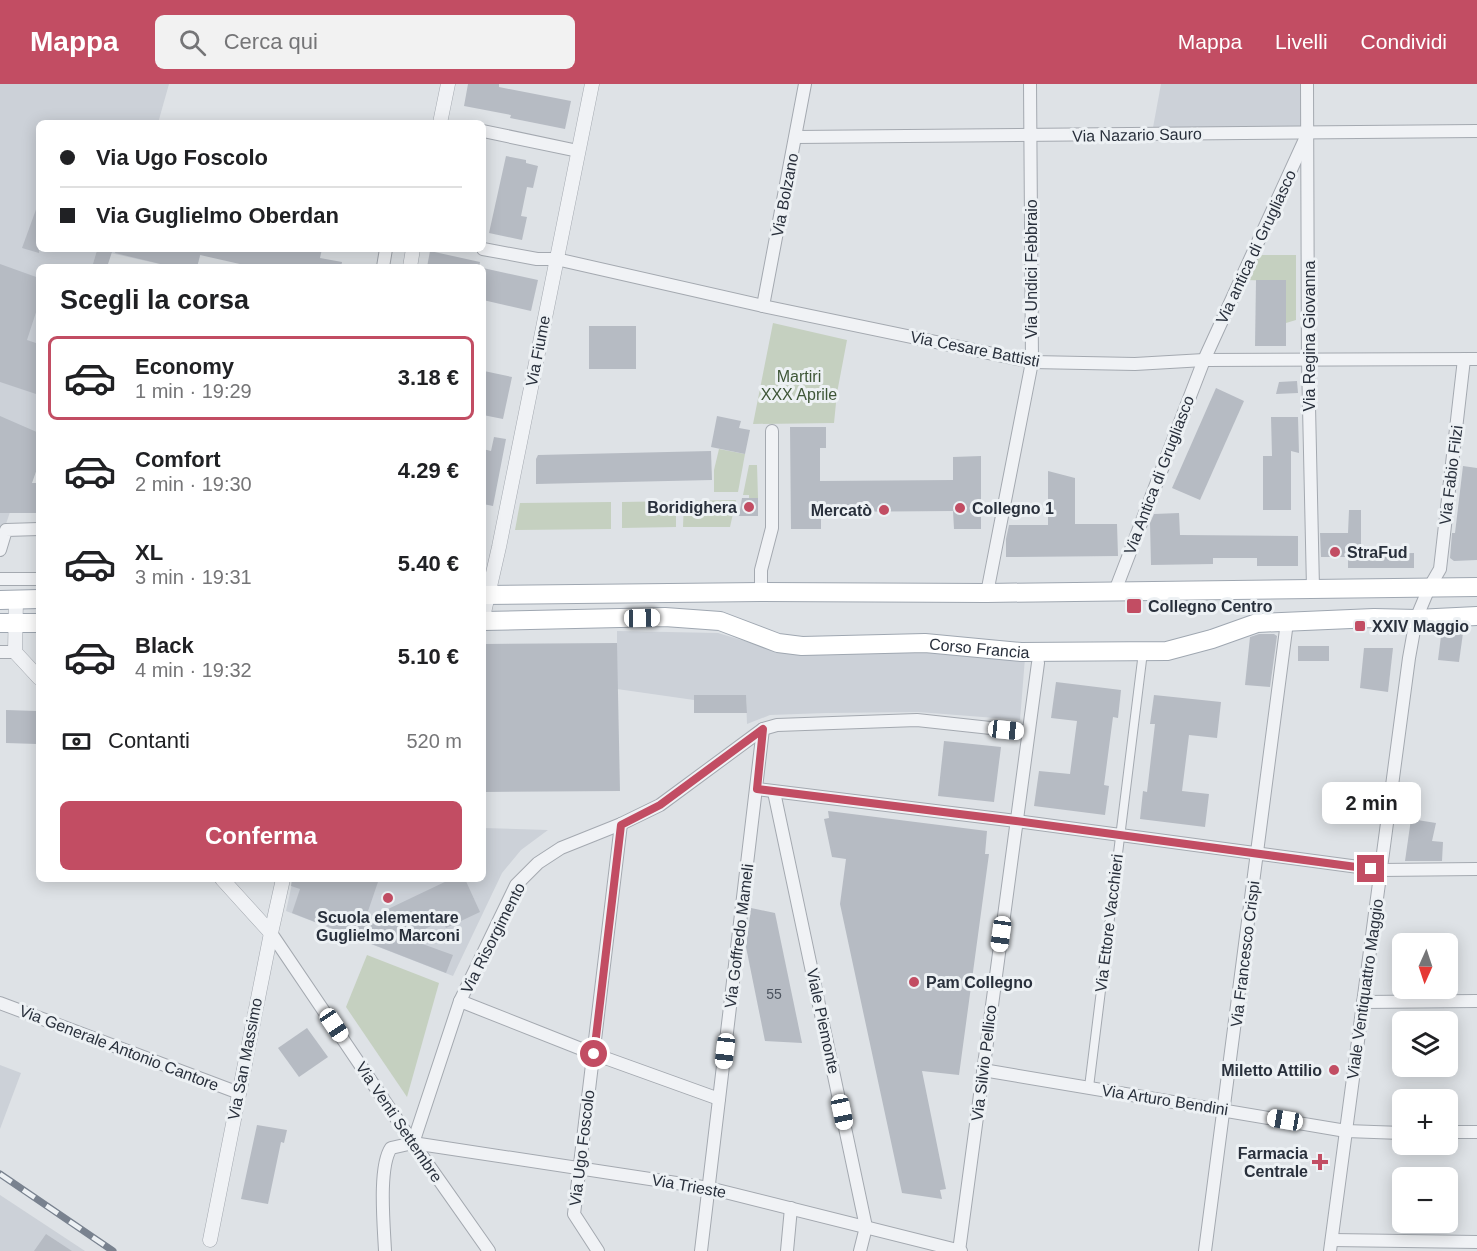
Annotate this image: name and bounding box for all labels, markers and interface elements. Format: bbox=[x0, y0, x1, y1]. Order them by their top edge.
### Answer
search box bbox=[155, 15, 575, 69]
text: Mappa bbox=[30, 26, 119, 57]
icon: search bbox=[176, 26, 209, 59]
text: Cerca qui bbox=[224, 29, 318, 54]
text: Mappa bbox=[1178, 30, 1242, 53]
text: Livelli bbox=[1275, 30, 1328, 53]
text: Condividi bbox=[1361, 30, 1447, 53]
street label: Via Nazario Sauro bbox=[1072, 125, 1202, 145]
text: Via Ugo Foscolo bbox=[96, 145, 268, 170]
street label: Via Bolzano bbox=[769, 152, 801, 238]
street label: Via antica di Grugliasco bbox=[1213, 167, 1299, 327]
street label: Via Undici Febbraio bbox=[1023, 199, 1040, 339]
text: Via Guglielmo Oberdan bbox=[96, 203, 339, 228]
street label: Via Regina Giovanna bbox=[1301, 260, 1318, 411]
text: Scegli la corsa bbox=[60, 285, 249, 315]
street label: Via Fiume bbox=[523, 314, 553, 388]
street label: Via Cesare Battisti bbox=[909, 328, 1041, 370]
icon: car bbox=[63, 351, 117, 405]
text: Economy bbox=[135, 354, 234, 379]
text: 3.18 € bbox=[398, 365, 459, 390]
park label: Martiri XXX Aprile bbox=[761, 368, 837, 403]
text: 1 min · 19:29 bbox=[135, 380, 252, 402]
street label: Via Antica di Grugliasco bbox=[1121, 393, 1197, 557]
street label: Via Fabio Filzi bbox=[1436, 424, 1466, 526]
icon: car bbox=[63, 444, 117, 498]
text: Comfort bbox=[135, 447, 221, 472]
text: 4.29 € bbox=[398, 458, 459, 483]
text: 2 min · 19:30 bbox=[135, 473, 252, 495]
place label: Boridighera bbox=[647, 499, 737, 516]
marker: Boridighera bbox=[742, 500, 756, 514]
place label: Collegno 1 bbox=[972, 500, 1054, 517]
marker: Collegno 1 bbox=[953, 501, 967, 515]
place label: Mercatò bbox=[811, 502, 872, 519]
marker: Mercatò bbox=[877, 503, 891, 517]
icon: car bbox=[63, 537, 117, 591]
text: XL bbox=[135, 540, 163, 565]
place label: StraFud bbox=[1347, 544, 1407, 561]
marker: StraFud bbox=[1328, 545, 1342, 559]
text: 5.40 € bbox=[398, 551, 459, 576]
text: 3 min · 19:31 bbox=[135, 566, 252, 588]
marker: Collegno Centro bbox=[1125, 597, 1143, 615]
place label: Collegno Centro bbox=[1148, 598, 1273, 615]
car bbox=[624, 609, 660, 627]
place label: XXIV Maggio bbox=[1372, 618, 1469, 635]
marker: XXIV Maggio bbox=[1353, 619, 1367, 633]
icon: car bbox=[63, 630, 117, 684]
text: Black bbox=[135, 633, 194, 658]
street label: Corso Francia bbox=[928, 635, 1030, 661]
text: 5.10 € bbox=[398, 644, 459, 669]
text: 4 min · 19:32 bbox=[135, 659, 252, 681]
car bbox=[987, 719, 1025, 741]
icon: cash bbox=[60, 725, 93, 758]
text: Contanti bbox=[108, 728, 190, 753]
text: 520 m bbox=[406, 730, 462, 752]
callout: 2 min bbox=[1322, 782, 1420, 824]
text: 2 min bbox=[1345, 792, 1398, 814]
button: Conferma bbox=[60, 801, 462, 870]
street label: Via Ettore Vacchieri bbox=[1092, 853, 1126, 993]
route end bbox=[1357, 855, 1384, 882]
street label: Via Goffredo Mameli bbox=[722, 863, 756, 1009]
street label: Via Risorgimento bbox=[458, 880, 528, 996]
street label: Via Francesco Crispi bbox=[1228, 880, 1262, 1028]
marker: Scuola elementare Guglielmo Marconi bbox=[381, 891, 395, 905]
street label: Viale Ventiquattro Maggio bbox=[1344, 898, 1386, 1080]
place label: Scuola elementare Guglielmo Marconi bbox=[316, 909, 460, 944]
car bbox=[990, 915, 1012, 953]
north arrow bbox=[1392, 933, 1458, 999]
map controls bbox=[1392, 933, 1458, 1233]
street label: Viale Piemonte bbox=[804, 967, 842, 1075]
place label: Pam Collegno bbox=[926, 974, 1033, 991]
marker: Pam Collegno bbox=[907, 975, 921, 989]
house number: 55 bbox=[766, 986, 782, 1002]
street label: Via San Massimo bbox=[225, 996, 265, 1122]
street label: Via Generale Antonio Cantore bbox=[17, 1002, 221, 1094]
street label: Via Silvio Pellico bbox=[968, 1004, 1000, 1122]
car bbox=[316, 1005, 352, 1045]
button: layers bbox=[1392, 1011, 1458, 1077]
car bbox=[714, 1032, 736, 1070]
route start bbox=[580, 1040, 607, 1067]
street label: Via Venti Settembre bbox=[352, 1059, 446, 1185]
place label: Miletto Attilio bbox=[1221, 1062, 1322, 1079]
marker: Miletto Attilio bbox=[1327, 1063, 1341, 1077]
street label: Via Arturo Bendini bbox=[1101, 1082, 1229, 1118]
street label: Via Ugo Foscolo bbox=[566, 1089, 598, 1207]
button: + bbox=[1392, 1089, 1458, 1155]
car bbox=[829, 1093, 855, 1131]
car bbox=[1266, 1108, 1304, 1132]
place label: Farmacia Centrale bbox=[1238, 1145, 1308, 1180]
marker: Farmacia Centrale bbox=[1313, 1155, 1327, 1169]
button: − bbox=[1392, 1167, 1458, 1233]
street label: Via Trieste bbox=[650, 1171, 728, 1201]

